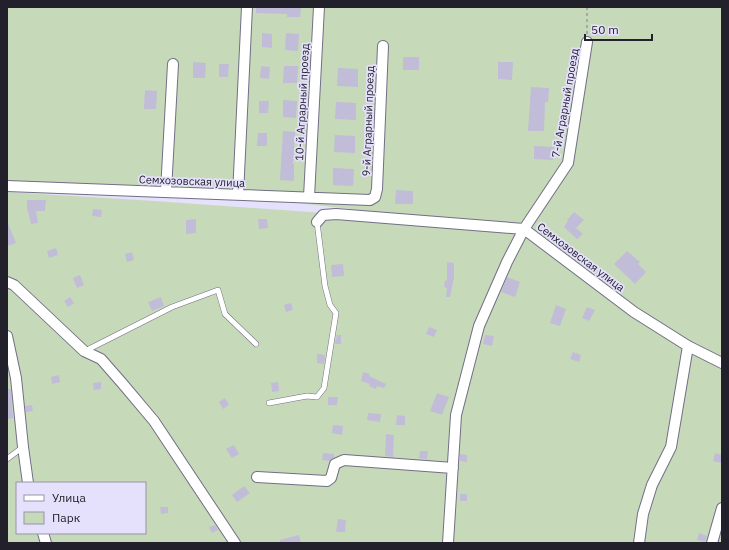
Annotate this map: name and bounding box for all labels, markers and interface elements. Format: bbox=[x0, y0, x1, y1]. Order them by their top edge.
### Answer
scale bar bbox=[585, 16, 652, 42]
text: 50 m bbox=[591, 22, 619, 37]
street label: 10-й Аграрный проезд bbox=[292, 43, 312, 161]
street label: 7-й Аграрный проезд bbox=[548, 47, 582, 159]
street label: 9-й Аграрный проезд bbox=[359, 65, 377, 177]
street label: Семхозовская улица bbox=[139, 172, 245, 190]
street label: Семхозовская улица bbox=[534, 219, 628, 295]
legend bbox=[16, 482, 146, 534]
text: Улица bbox=[52, 490, 86, 505]
text: Парк bbox=[52, 510, 81, 525]

